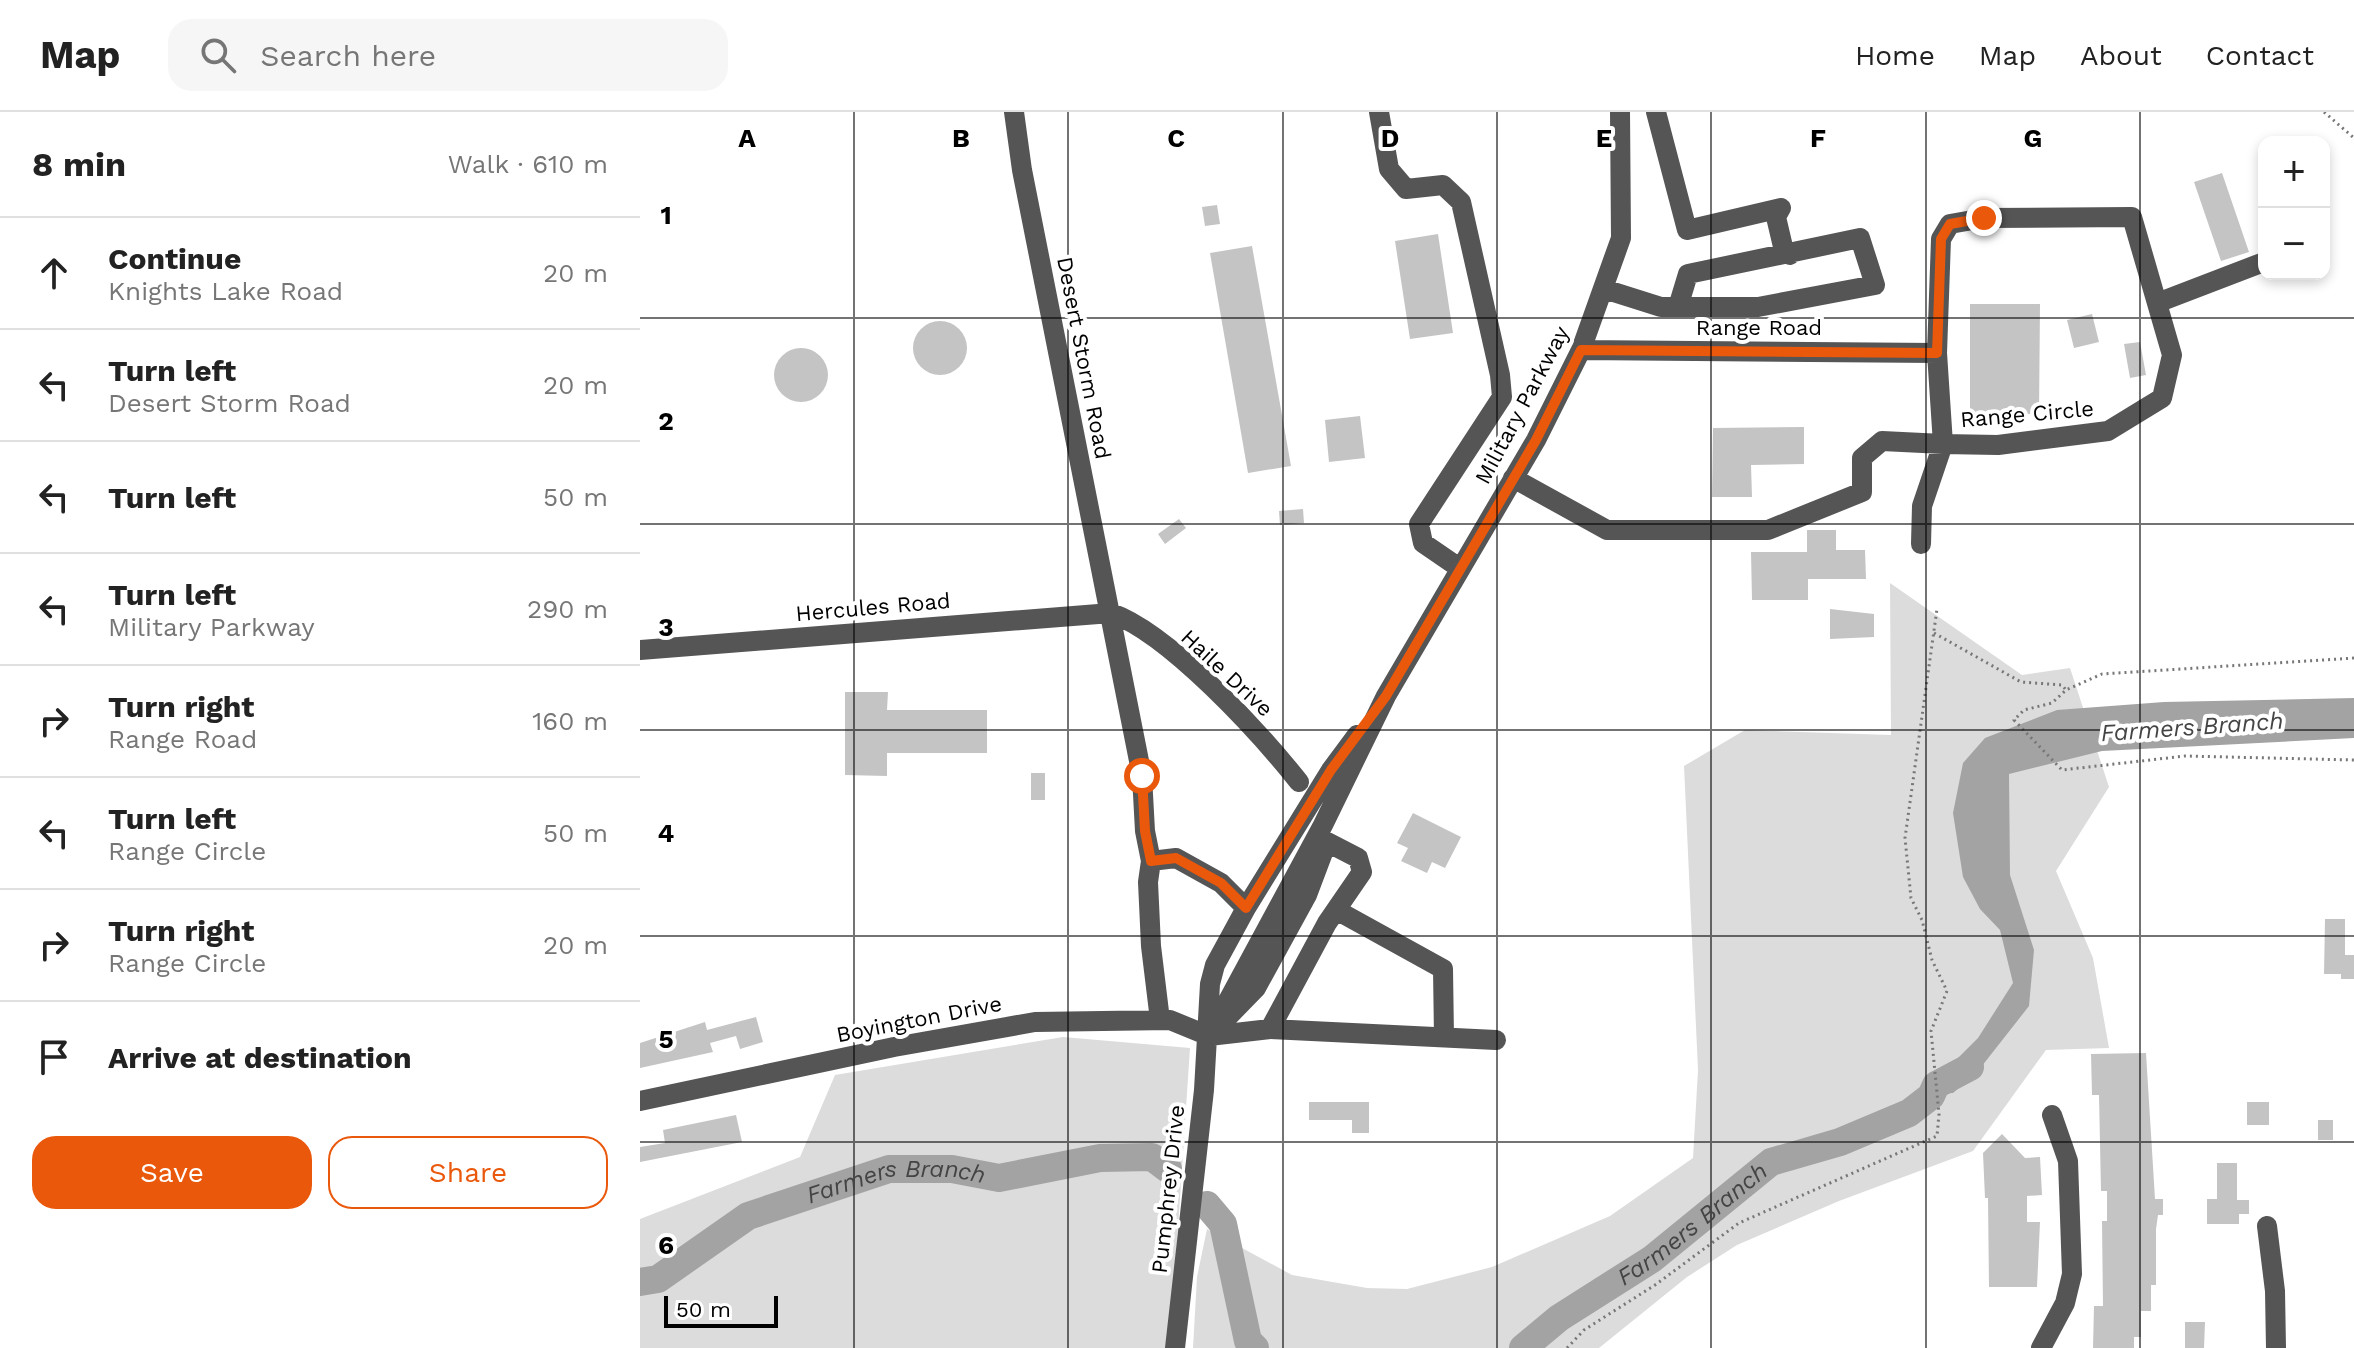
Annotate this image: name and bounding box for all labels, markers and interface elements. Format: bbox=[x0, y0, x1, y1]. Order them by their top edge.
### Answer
search box bbox=[168, 19, 728, 91]
text: Map bbox=[40, 33, 120, 77]
icon: search bbox=[196, 33, 240, 77]
text: Search here bbox=[260, 38, 436, 73]
text: Home bbox=[1855, 39, 1935, 72]
text: Map bbox=[1979, 39, 2036, 72]
text: About bbox=[2080, 39, 2162, 72]
text: Contact bbox=[2206, 39, 2314, 72]
text: A bbox=[738, 123, 756, 153]
text: B bbox=[952, 123, 970, 153]
text: C bbox=[1167, 123, 1185, 153]
text: D bbox=[1381, 123, 1399, 153]
text: E bbox=[1596, 123, 1612, 153]
text: F bbox=[1810, 123, 1826, 153]
text: G bbox=[2024, 123, 2042, 153]
map controls bbox=[2258, 136, 2330, 280]
button: + bbox=[2258, 136, 2330, 208]
text: 8 min bbox=[32, 144, 126, 184]
text: Walk · 610 m bbox=[448, 149, 608, 179]
text: 1 bbox=[660, 200, 672, 230]
route end bbox=[1966, 200, 2002, 236]
button: − bbox=[2258, 208, 2330, 280]
text: Continue bbox=[108, 241, 241, 276]
icon: ahead bbox=[32, 251, 76, 295]
street label: Desert Storm Road bbox=[1052, 255, 1116, 461]
text: 20 m bbox=[543, 258, 608, 288]
text: Knights Lake Road bbox=[108, 276, 343, 306]
street label: Range Road bbox=[1696, 315, 1822, 340]
street label: Military Parkway bbox=[1470, 321, 1574, 488]
text: Turn left bbox=[108, 353, 236, 388]
icon: left bbox=[32, 363, 76, 407]
text: 20 m bbox=[543, 370, 608, 400]
text: Desert Storm Road bbox=[108, 388, 351, 418]
street label: Range Circle bbox=[1959, 396, 2095, 432]
text: 2 bbox=[658, 406, 674, 436]
icon: left bbox=[32, 475, 76, 519]
text: Turn left bbox=[108, 480, 236, 515]
text: 50 m bbox=[543, 482, 608, 512]
text: Turn left bbox=[108, 577, 236, 612]
icon: left bbox=[32, 587, 76, 631]
street label: Hercules Road bbox=[794, 588, 952, 626]
text: 290 m bbox=[527, 594, 608, 624]
text: Military Parkway bbox=[108, 612, 315, 642]
text: 3 bbox=[658, 612, 674, 642]
street label: Haile Drive bbox=[1176, 624, 1278, 722]
text: Turn right bbox=[108, 689, 254, 724]
icon: right bbox=[32, 699, 76, 743]
text: 160 m bbox=[532, 706, 608, 736]
water label: Farmers Branch bbox=[2100, 707, 2284, 747]
text: Range Road bbox=[108, 724, 257, 754]
route start bbox=[1124, 758, 1160, 794]
text: Turn left bbox=[108, 801, 236, 836]
icon: left bbox=[32, 811, 76, 855]
text: 50 m bbox=[543, 818, 608, 848]
text: 4 bbox=[658, 818, 675, 848]
text: Range Circle bbox=[108, 836, 266, 866]
text: Turn right bbox=[108, 913, 254, 948]
icon: right bbox=[32, 923, 76, 967]
text: 20 m bbox=[543, 930, 608, 960]
text: Range Circle bbox=[108, 948, 266, 978]
street label: Boyington Drive bbox=[834, 991, 1004, 1047]
text: 5 bbox=[658, 1024, 674, 1054]
icon: arrive bbox=[32, 1035, 76, 1079]
text: Arrive at destination bbox=[108, 1040, 412, 1075]
street label: Pumphrey Drive bbox=[1147, 1104, 1189, 1274]
button: Save bbox=[32, 1136, 312, 1209]
button: Share bbox=[328, 1136, 608, 1209]
water label: Farmers Branch bbox=[803, 1155, 988, 1210]
water label: Farmers Branch bbox=[1612, 1157, 1773, 1291]
text: 6 bbox=[658, 1230, 674, 1260]
scale bar bbox=[664, 1292, 778, 1328]
text: 50 m bbox=[676, 1297, 731, 1322]

